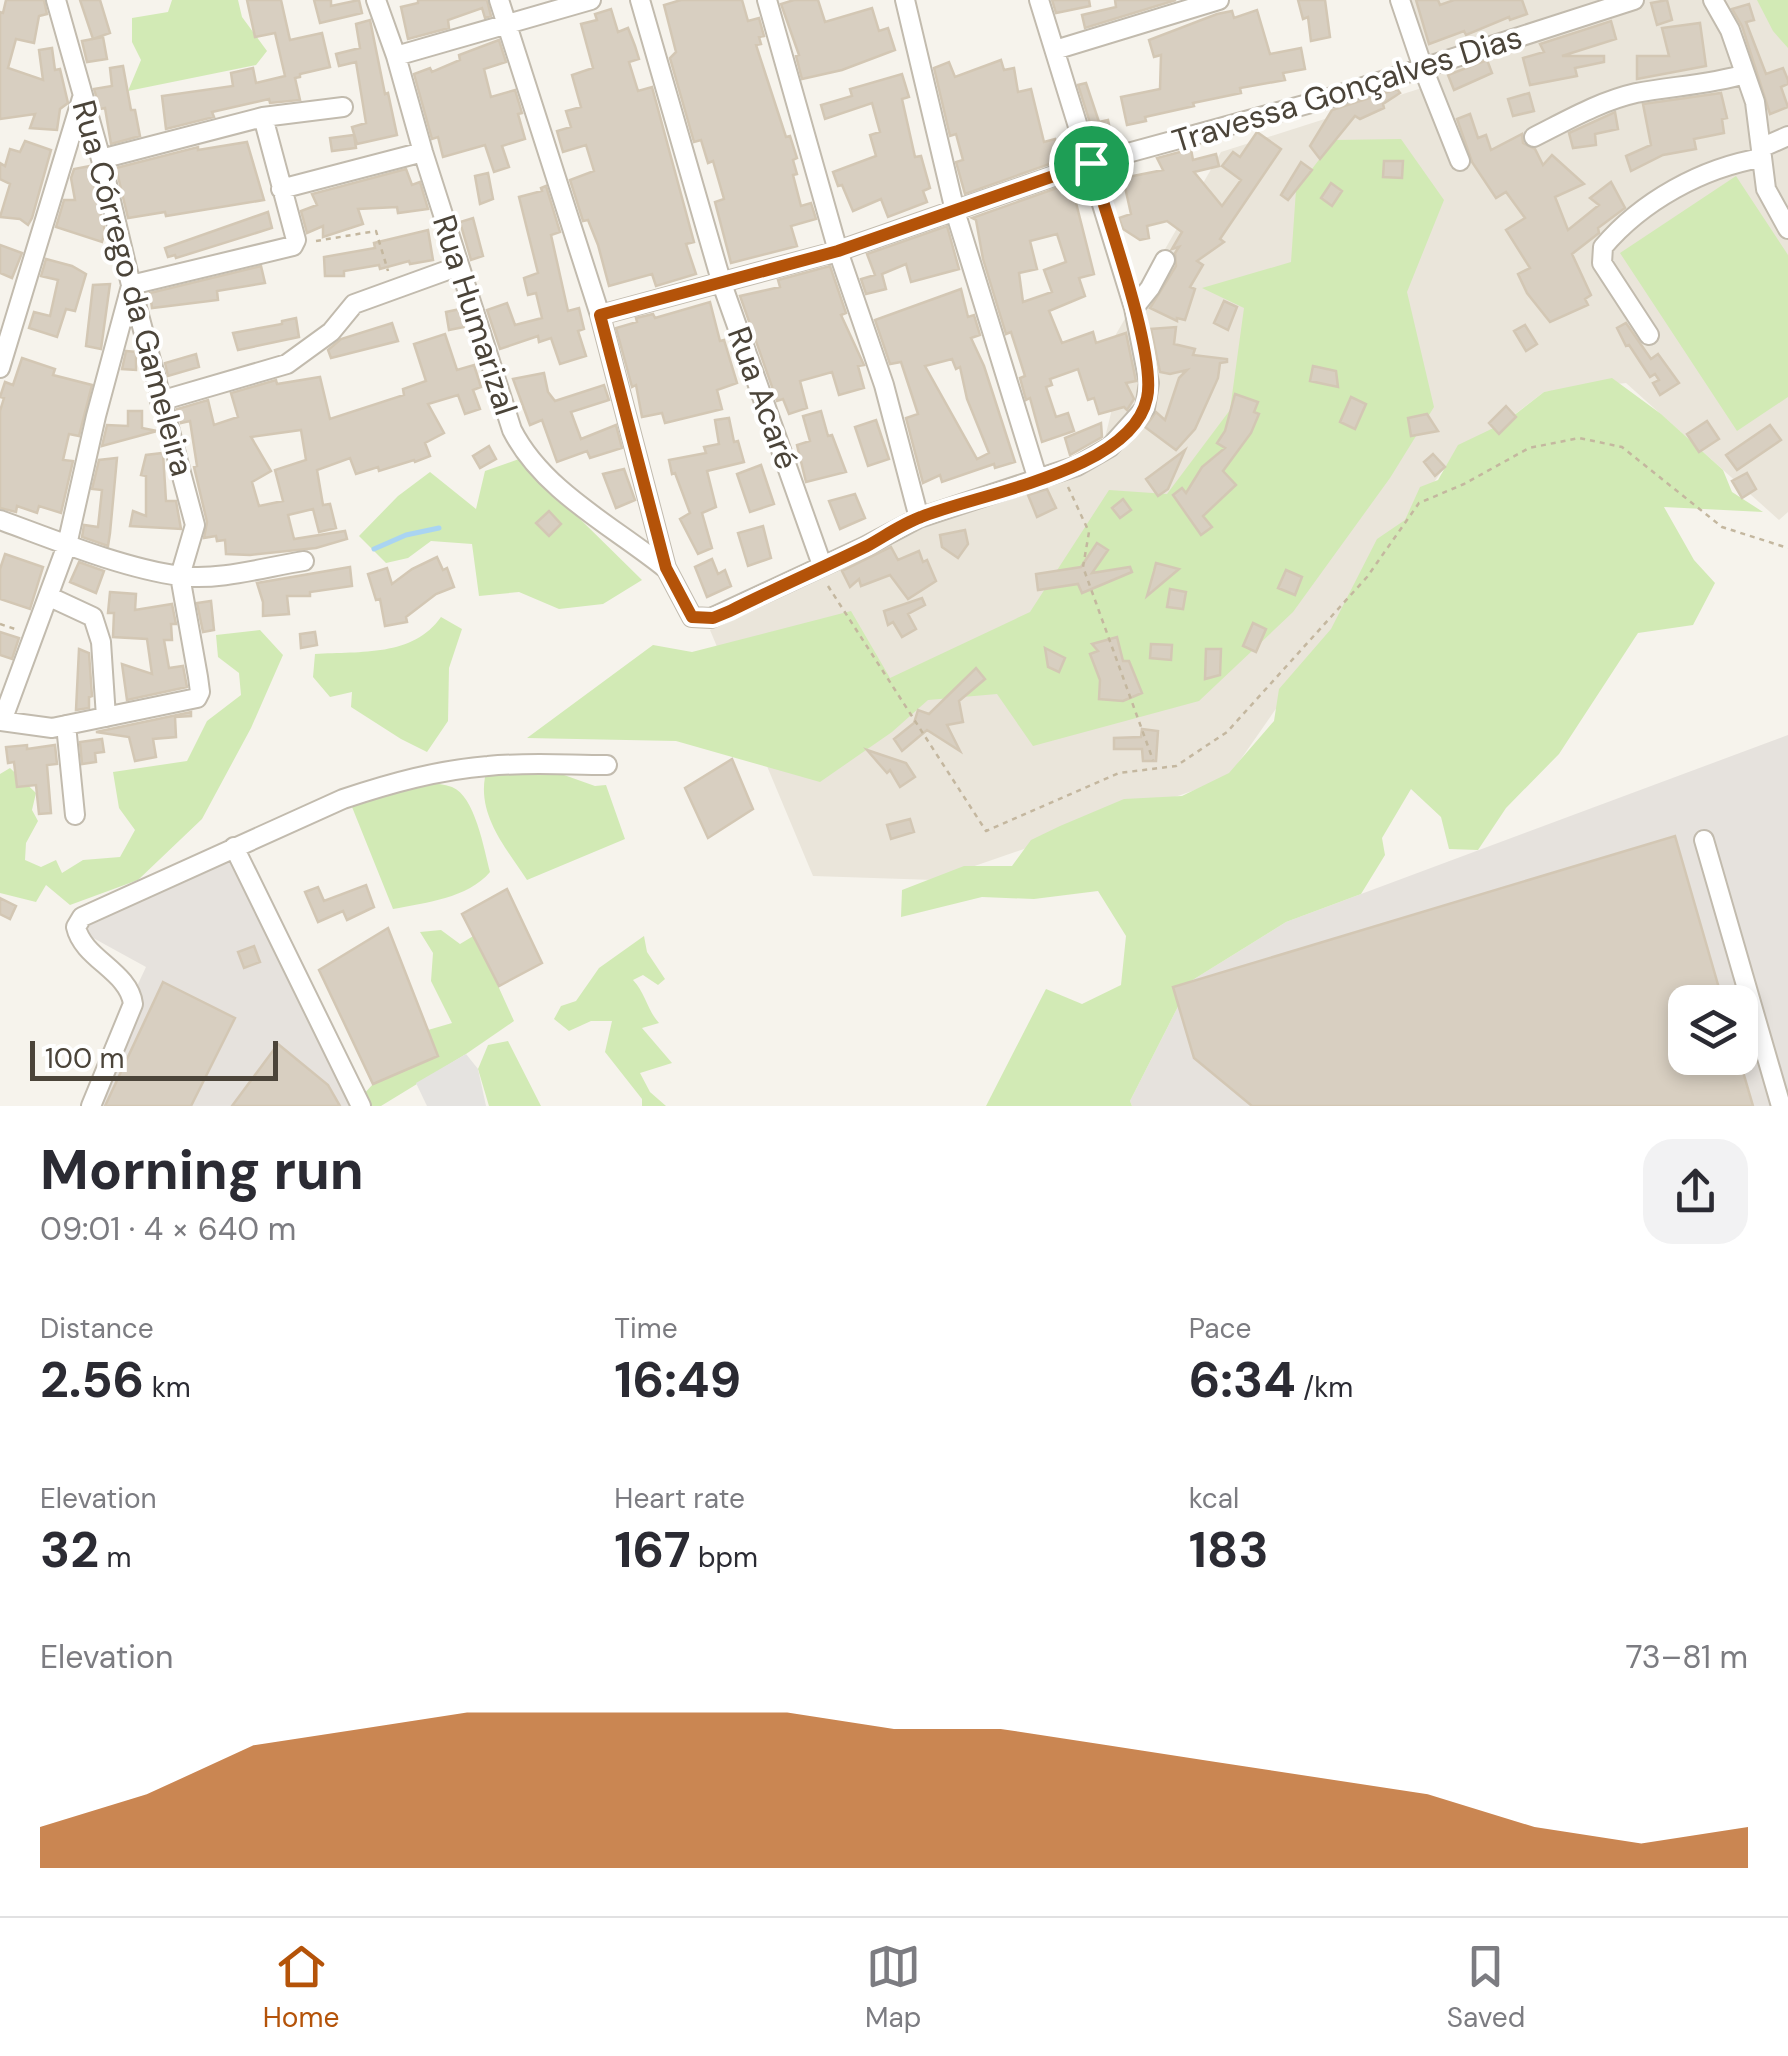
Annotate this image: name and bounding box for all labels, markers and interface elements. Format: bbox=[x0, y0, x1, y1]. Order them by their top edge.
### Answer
street label: Travessa Gonçalves Dias bbox=[1167, 16, 1527, 162]
street label: Rua Córrego da Gameleira bbox=[63, 95, 203, 481]
pin bbox=[1049, 121, 1134, 206]
icon: arrive bbox=[1064, 136, 1119, 191]
street label: Rua Humarizal bbox=[423, 210, 527, 420]
street label: Rua Acaré bbox=[718, 321, 808, 475]
map controls bbox=[1668, 985, 1758, 1075]
button: layers bbox=[1668, 985, 1758, 1075]
scale bar bbox=[30, 1036, 278, 1080]
text: 100 m bbox=[45, 1040, 124, 1077]
text: Morning run bbox=[40, 1134, 364, 1206]
button: share bbox=[1643, 1139, 1748, 1244]
text: 09:01 · 4 × 640 m bbox=[40, 1208, 296, 1250]
text: Distance bbox=[40, 1310, 154, 1347]
text: Time bbox=[614, 1310, 678, 1347]
text: Pace bbox=[1189, 1310, 1251, 1347]
text: 2.56 bbox=[40, 1347, 144, 1413]
text: 16:49 bbox=[614, 1347, 741, 1413]
text: 6:34 bbox=[1189, 1347, 1296, 1413]
text: km bbox=[144, 1369, 191, 1406]
text: /km bbox=[1296, 1369, 1353, 1406]
text: Elevation bbox=[40, 1480, 157, 1517]
text: Heart rate bbox=[614, 1480, 745, 1517]
text: kcal bbox=[1189, 1480, 1239, 1517]
text: 32 bbox=[40, 1517, 99, 1583]
text: 167 bbox=[614, 1517, 691, 1583]
text: 183 bbox=[1189, 1517, 1269, 1583]
text: m bbox=[99, 1539, 131, 1576]
text: bpm bbox=[691, 1539, 758, 1576]
text: Elevation bbox=[40, 1636, 173, 1678]
text: 73–81 m bbox=[1626, 1636, 1748, 1678]
tab: Home bbox=[263, 1939, 339, 2036]
tab: Map bbox=[865, 1939, 921, 2036]
tab: Saved bbox=[1447, 1939, 1525, 2036]

